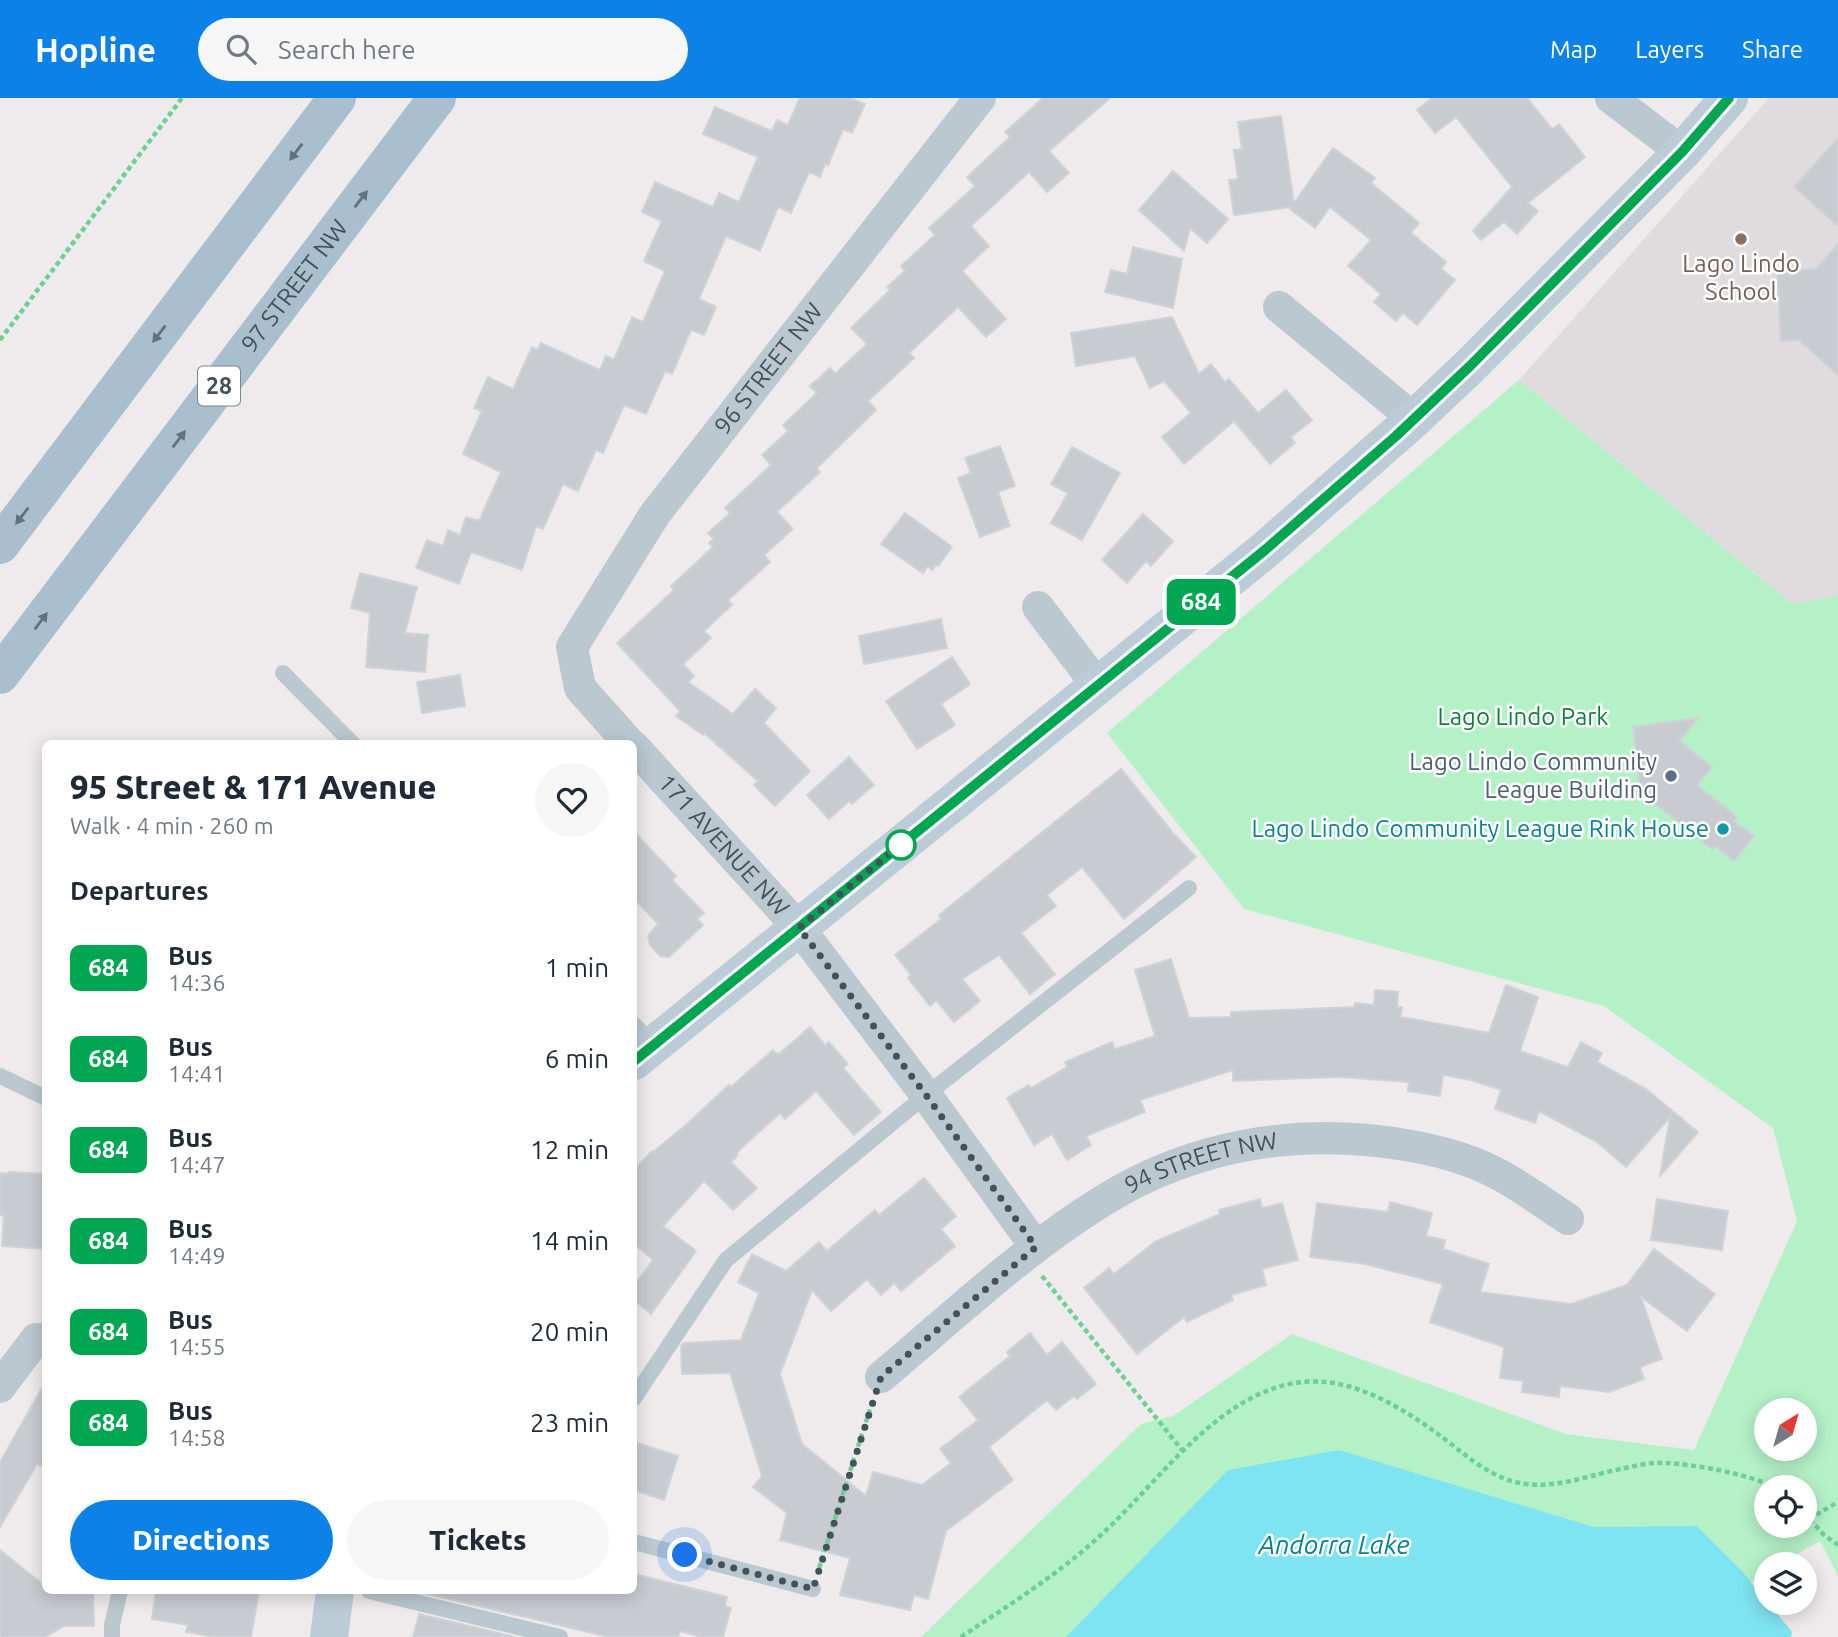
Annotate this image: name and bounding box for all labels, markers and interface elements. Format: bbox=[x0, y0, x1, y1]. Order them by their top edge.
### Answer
search box bbox=[198, 18, 688, 81]
icon: search bbox=[222, 30, 260, 68]
text: Hopline bbox=[35, 31, 156, 68]
text: Search here bbox=[278, 35, 415, 64]
text: Map bbox=[1550, 36, 1597, 63]
text: Layers bbox=[1635, 36, 1704, 63]
text: Share bbox=[1742, 36, 1803, 63]
one-way arrow bbox=[289, 143, 303, 162]
one-way arrow bbox=[353, 191, 368, 209]
street label: 97 STREET NW bbox=[236, 214, 353, 357]
marker: Lago Lindo School bbox=[1733, 231, 1749, 247]
place label: Lago Lindo School bbox=[1682, 250, 1800, 305]
street label: 96 STREET NW bbox=[709, 298, 828, 439]
one-way arrow bbox=[152, 325, 166, 343]
road number: 28 bbox=[198, 366, 240, 406]
one-way arrow bbox=[171, 430, 185, 448]
one-way arrow bbox=[14, 506, 29, 524]
line badge: 684 bbox=[1161, 579, 1241, 625]
text: 684 bbox=[1181, 588, 1221, 615]
one-way arrow bbox=[34, 612, 49, 630]
park label: Lago Lindo Park bbox=[1438, 703, 1608, 730]
place label: Lago Lindo Community League Building bbox=[1409, 748, 1657, 803]
button: heart bbox=[535, 763, 609, 837]
text: 95 Street & 171 Avenue bbox=[70, 768, 436, 805]
marker: Lago Lindo Community League Building bbox=[1663, 768, 1679, 784]
street label: 171 AVENUE NW bbox=[653, 769, 795, 921]
text: Walk · 4 min · 260 m bbox=[70, 813, 274, 838]
place label: Lago Lindo Community League Rink House bbox=[1252, 815, 1709, 842]
marker: Lago Lindo Community League Rink House bbox=[1715, 821, 1731, 837]
unlabelled marker bbox=[886, 830, 916, 860]
text: Departures bbox=[70, 876, 208, 905]
text: Bus bbox=[168, 941, 213, 970]
text: 1 min bbox=[545, 953, 609, 982]
text: 684 bbox=[88, 954, 129, 981]
text: 14:36 bbox=[168, 970, 226, 995]
text: Bus bbox=[168, 1032, 213, 1061]
text: 6 min bbox=[545, 1044, 609, 1073]
text: 684 bbox=[88, 1045, 129, 1072]
text: 14:41 bbox=[168, 1061, 226, 1086]
text: Bus bbox=[168, 1123, 213, 1152]
street label: 94 STREET NW bbox=[1120, 1127, 1279, 1199]
text: 12 min bbox=[530, 1135, 609, 1164]
text: 684 bbox=[88, 1136, 129, 1163]
text: 14:47 bbox=[168, 1152, 226, 1177]
text: Bus bbox=[168, 1214, 213, 1243]
text: 14 min bbox=[530, 1226, 609, 1255]
text: 684 bbox=[88, 1227, 129, 1254]
text: 14:49 bbox=[168, 1243, 226, 1268]
text: Bus bbox=[168, 1305, 213, 1334]
text: 20 min bbox=[530, 1317, 609, 1346]
text: 684 bbox=[88, 1318, 129, 1345]
text: 14:55 bbox=[168, 1334, 226, 1359]
text: Bus bbox=[168, 1396, 213, 1425]
north arrow bbox=[1754, 1398, 1816, 1461]
map controls bbox=[1754, 1398, 1817, 1615]
text: 23 min bbox=[530, 1408, 609, 1437]
text: 684 bbox=[88, 1409, 129, 1436]
text: 14:58 bbox=[168, 1425, 226, 1450]
button: locate bbox=[1754, 1475, 1817, 1538]
button: Directions bbox=[70, 1500, 333, 1580]
button: Tickets bbox=[347, 1500, 609, 1580]
water label: Andorra Lake bbox=[1256, 1530, 1410, 1559]
your location bbox=[667, 1537, 702, 1572]
button: layers bbox=[1754, 1552, 1817, 1615]

